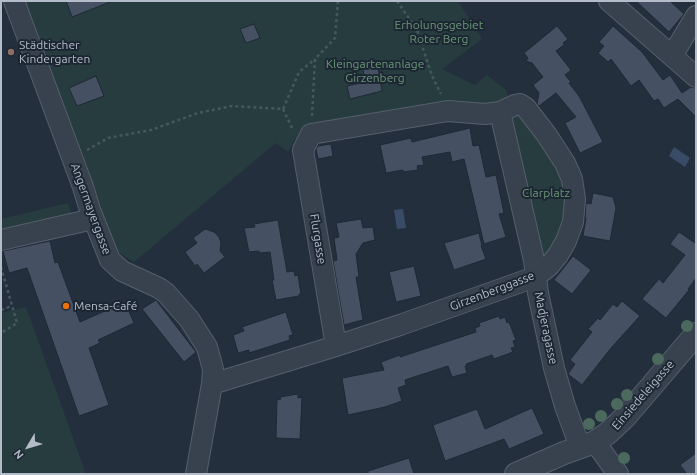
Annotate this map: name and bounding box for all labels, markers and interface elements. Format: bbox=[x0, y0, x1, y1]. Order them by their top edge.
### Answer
park label: Erholungsgebiet Roter Berg bbox=[395, 18, 483, 46]
place label: Städtischer Kindergarten bbox=[19, 38, 90, 66]
marker: Städtischer Kindergarten bbox=[6, 47, 16, 57]
park label: Kleingartenanlage Girzenberg bbox=[326, 57, 424, 85]
street label: Angermayergasse bbox=[68, 161, 114, 257]
park label: Clarplatz bbox=[522, 186, 570, 200]
street label: Flurgasse bbox=[307, 213, 329, 265]
street label: Girzenberggasse bbox=[448, 268, 536, 314]
street label: Madjeragasse bbox=[531, 290, 561, 366]
place label: Mensa-Café bbox=[74, 299, 137, 313]
marker: Mensa-Café bbox=[61, 301, 71, 311]
street label: Einsiedeleigasse bbox=[609, 357, 677, 433]
north arrow bbox=[8, 427, 48, 467]
text: N bbox=[11, 447, 26, 461]

